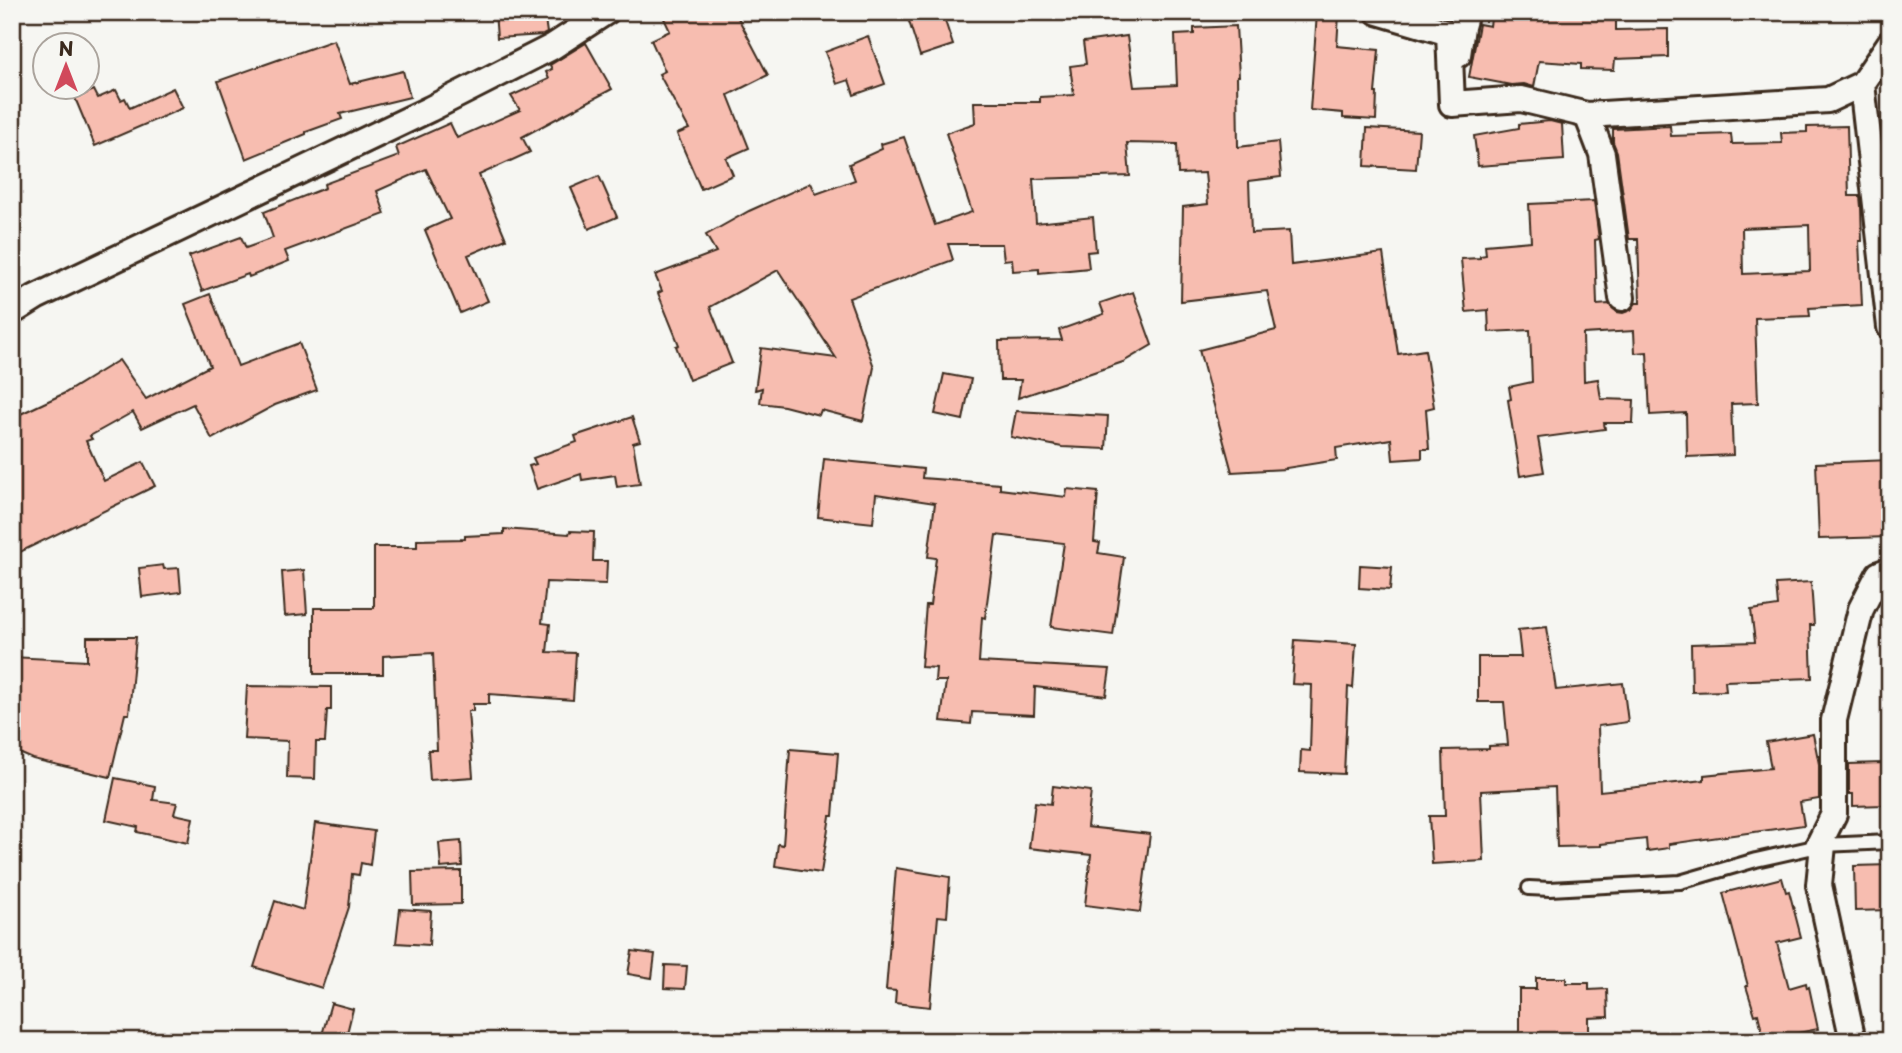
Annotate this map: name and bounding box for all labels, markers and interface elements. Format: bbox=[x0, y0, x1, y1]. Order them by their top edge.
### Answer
north arrow bbox=[32, 32, 102, 102]
text: N bbox=[58, 34, 74, 62]

